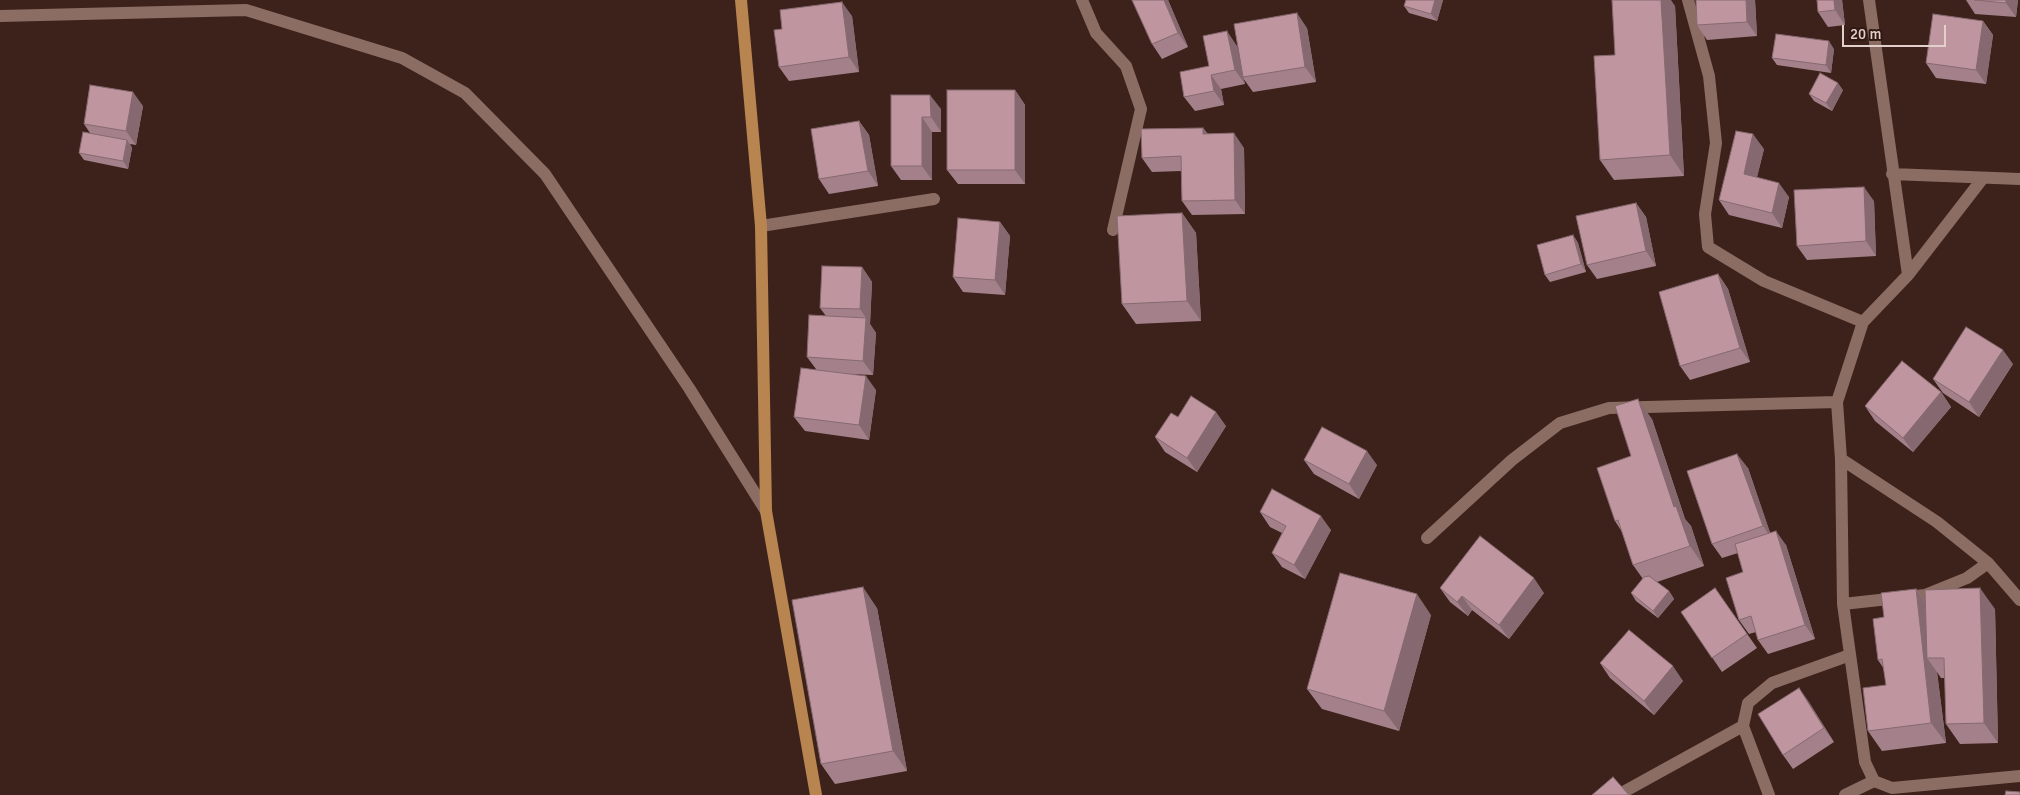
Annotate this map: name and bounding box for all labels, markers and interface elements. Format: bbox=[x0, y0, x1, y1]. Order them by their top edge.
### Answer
scale bar bbox=[1845, 15, 1949, 47]
text: 20 m bbox=[1850, 25, 1881, 43]

